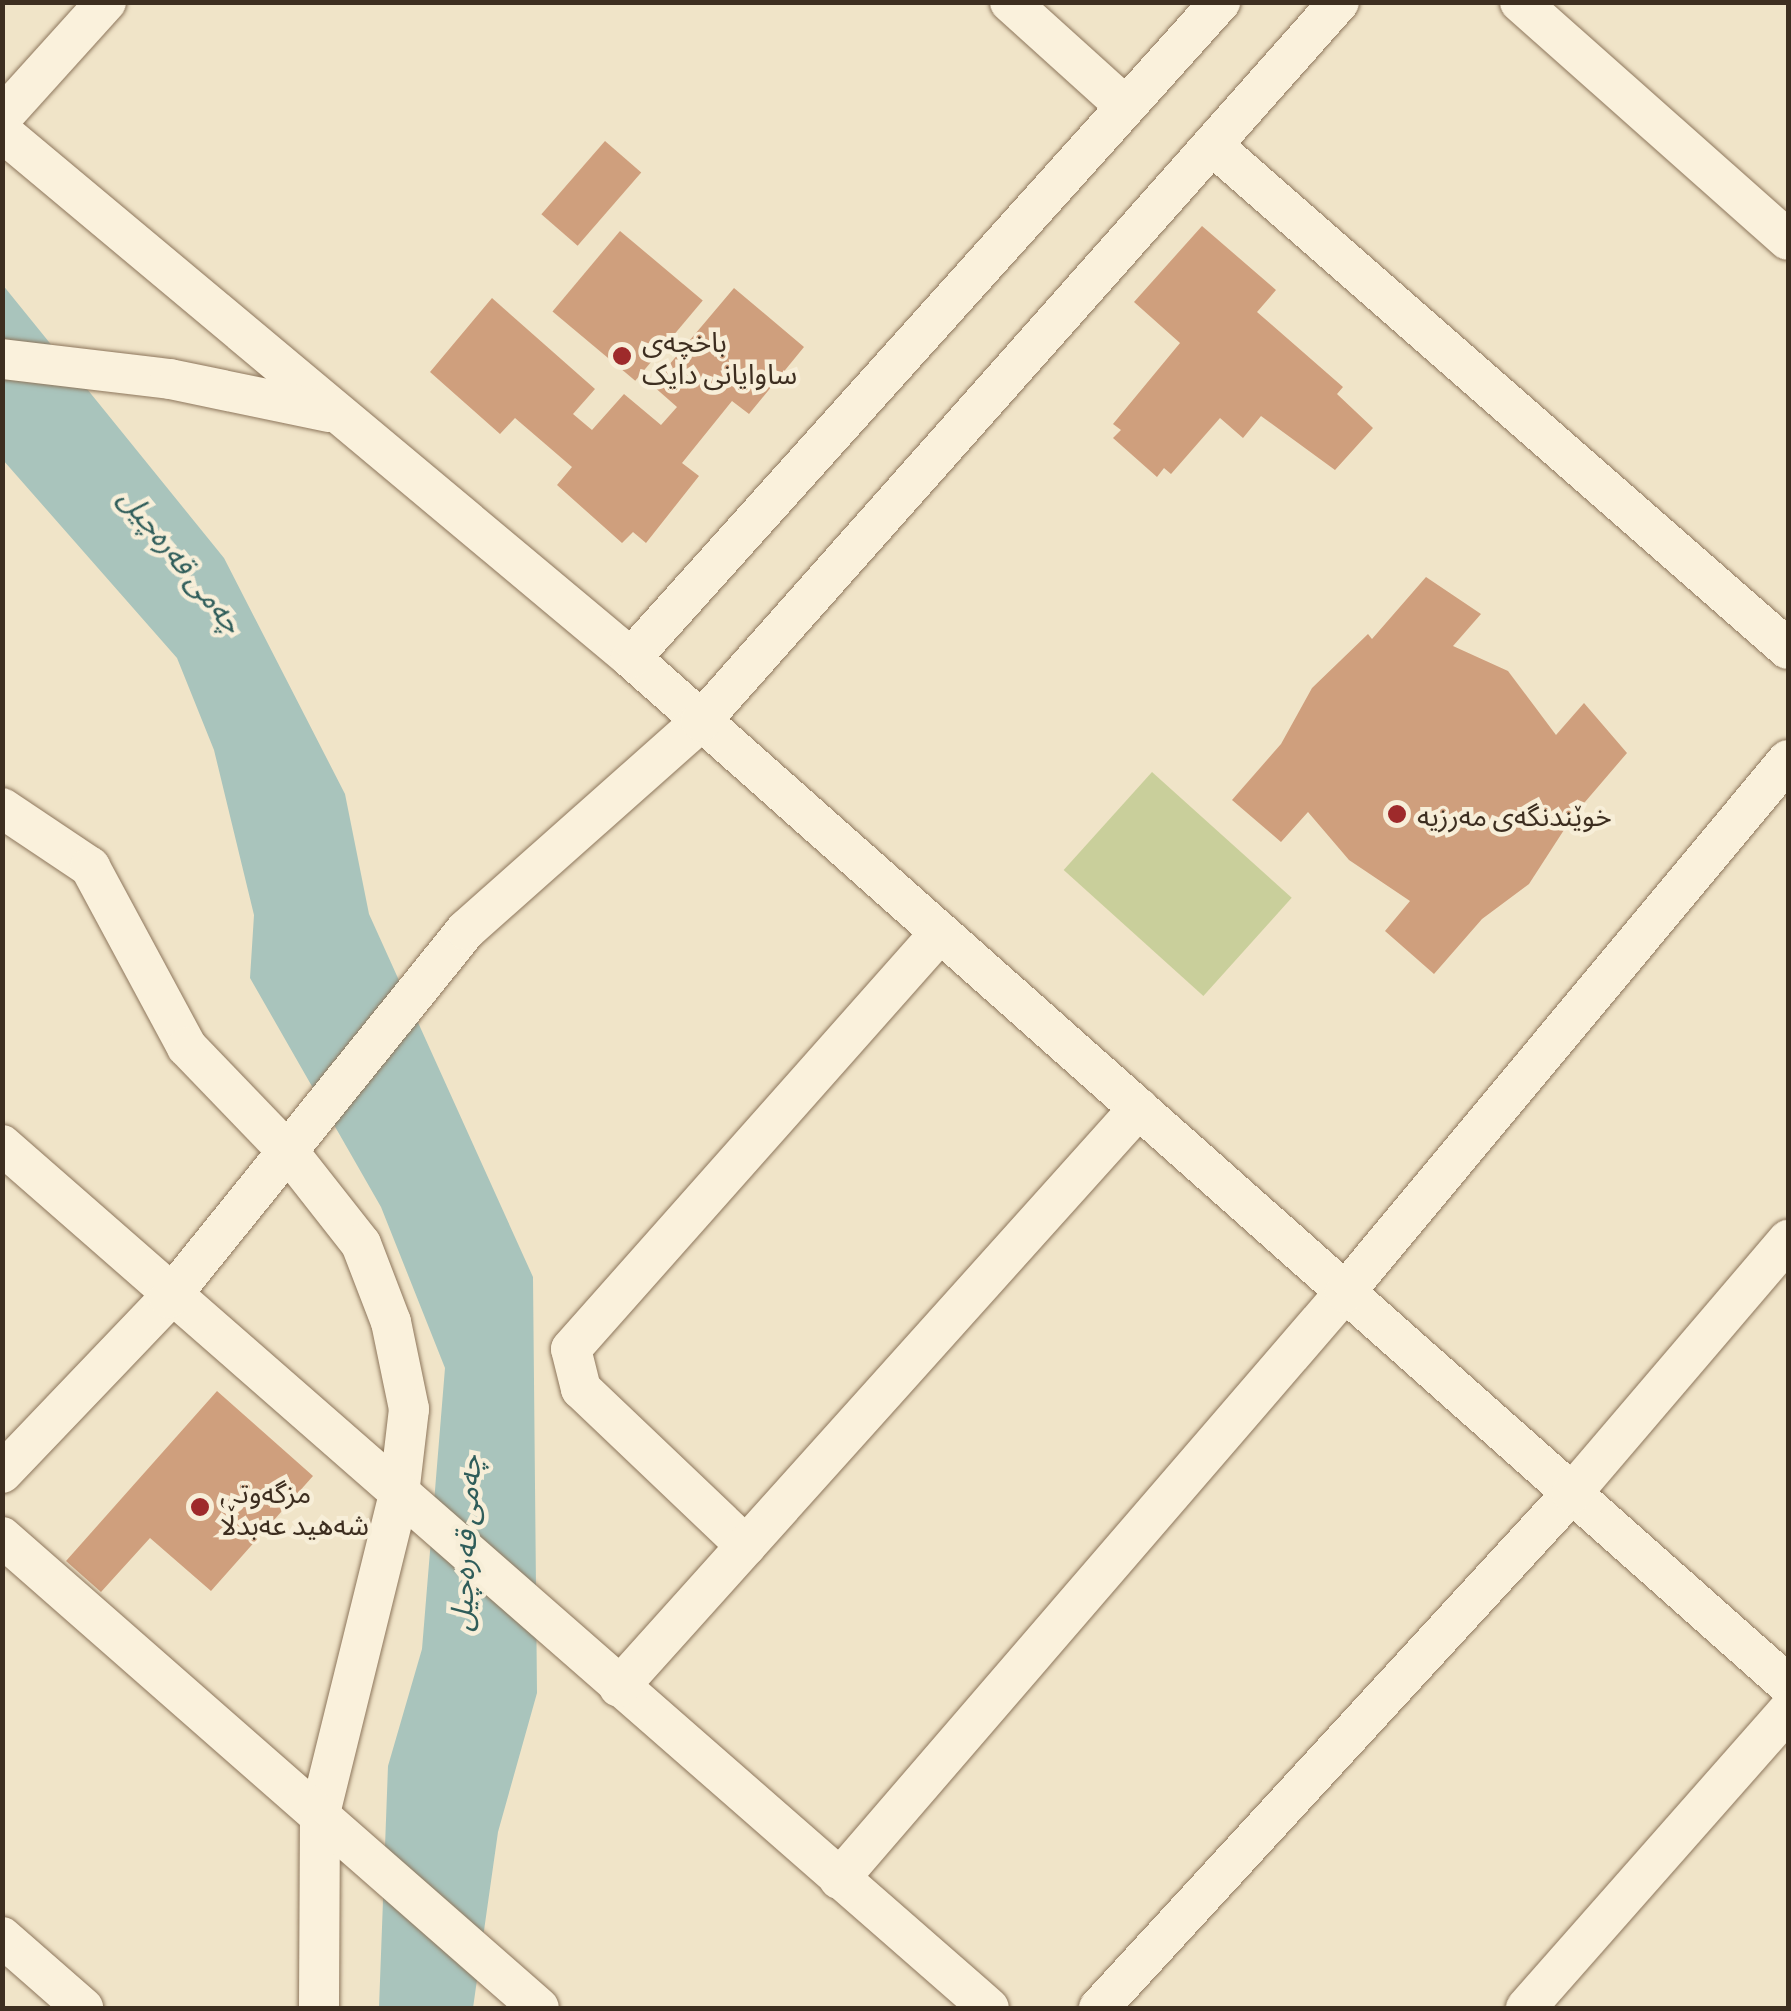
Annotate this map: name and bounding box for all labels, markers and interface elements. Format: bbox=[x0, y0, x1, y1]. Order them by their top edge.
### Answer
place label: باخچەی ساوایانی دایک bbox=[642, 323, 797, 389]
marker: باخچەی ساوایانی دایک bbox=[611, 345, 633, 367]
water label: چەمی قەرەچیل bbox=[113, 479, 253, 639]
place label: خوێندنگەی مەرزیە bbox=[1417, 797, 1612, 831]
marker: خوێندنگەی مەرزیە bbox=[1386, 803, 1408, 825]
water label: چەمی قەرەچیل bbox=[440, 1454, 486, 1632]
place label: مزگەوتی شەهید عەبدڵا bbox=[220, 1474, 369, 1540]
marker: مزگەوتی شەهید عەبدڵا bbox=[189, 1496, 211, 1518]

